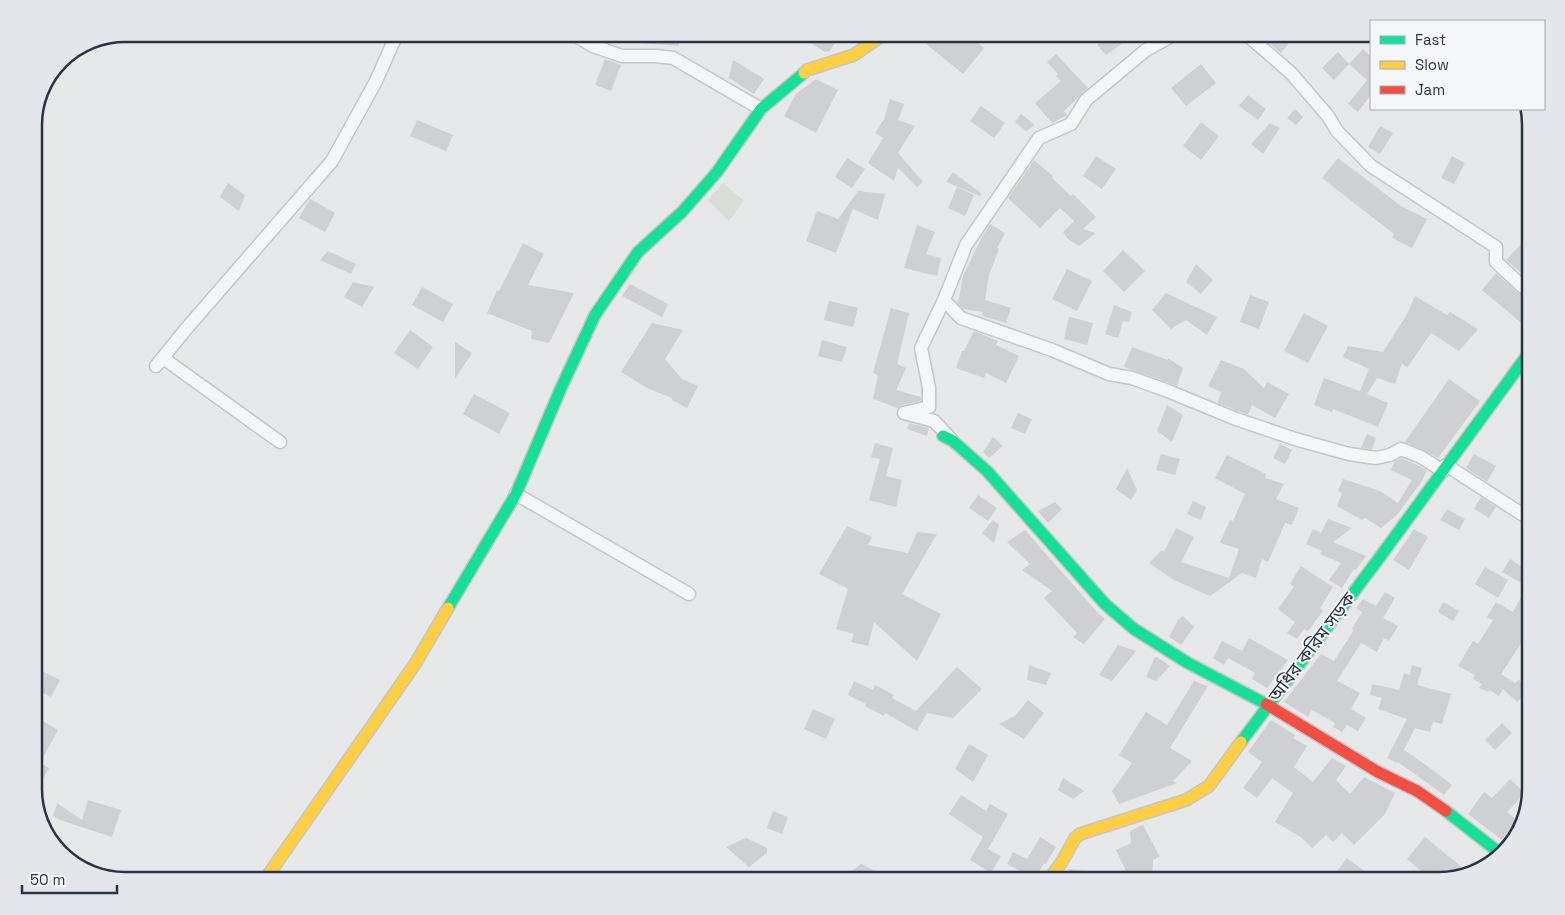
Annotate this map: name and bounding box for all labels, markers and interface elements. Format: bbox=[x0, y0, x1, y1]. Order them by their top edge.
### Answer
legend bbox=[1370, 20, 1545, 110]
text: Fast bbox=[1415, 30, 1446, 49]
text: Slow bbox=[1415, 55, 1449, 74]
text: Jam bbox=[1415, 80, 1445, 99]
street label: অধির করিম সড়ক bbox=[1262, 587, 1361, 707]
scale bar bbox=[22, 862, 118, 894]
text: 50 m bbox=[30, 870, 65, 889]

